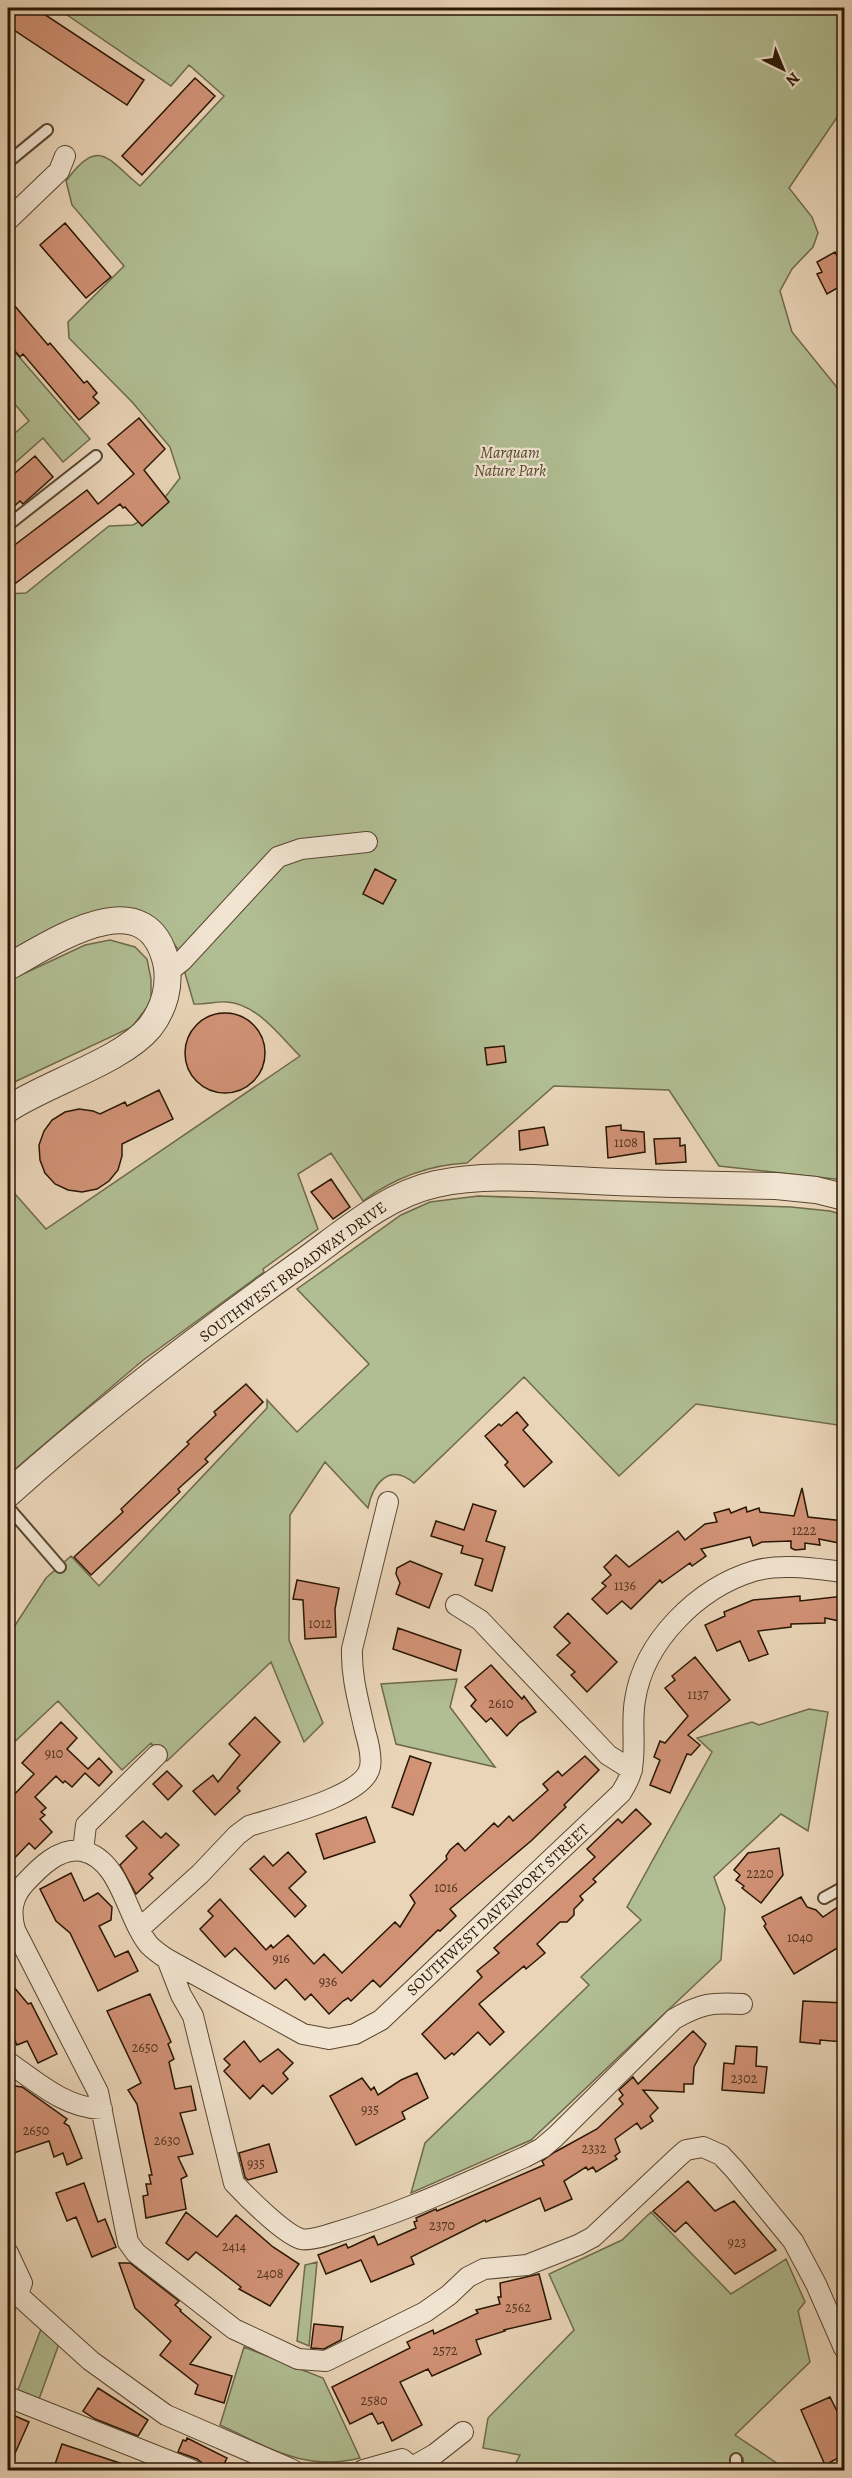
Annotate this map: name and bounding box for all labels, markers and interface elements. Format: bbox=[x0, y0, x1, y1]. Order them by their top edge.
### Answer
north arrow bbox=[753, 39, 813, 99]
text: N bbox=[781, 67, 804, 91]
park label: Marquam Nature Park bbox=[474, 442, 546, 482]
house number: 1108 bbox=[614, 1133, 638, 1152]
street label: SOUTHWEST BROADWAY DRIVE bbox=[195, 1196, 391, 1348]
house number: 1222 bbox=[792, 1521, 817, 1540]
house number: 1136 bbox=[614, 1576, 636, 1595]
house number: 1012 bbox=[308, 1614, 332, 1633]
house number: 1137 bbox=[687, 1685, 709, 1704]
house number: 2610 bbox=[488, 1694, 514, 1713]
house number: 910 bbox=[45, 1744, 63, 1763]
street label: SOUTHWEST DAVENPORT STREET bbox=[402, 1819, 594, 2001]
house number: 2220 bbox=[746, 1864, 774, 1883]
house number: 1016 bbox=[434, 1878, 458, 1897]
house number: 1040 bbox=[787, 1928, 813, 1947]
house number: 916 bbox=[272, 1949, 290, 1968]
house number: 936 bbox=[319, 1972, 337, 1991]
house number: 2650 bbox=[132, 2038, 158, 2057]
house number: 2302 bbox=[731, 2069, 758, 2088]
house number: 935 bbox=[361, 2100, 379, 2119]
house number: 2650 bbox=[23, 2121, 49, 2140]
house number: 2630 bbox=[154, 2131, 180, 2150]
house number: 2332 bbox=[582, 2139, 607, 2158]
house number: 935 bbox=[247, 2154, 265, 2173]
house number: 2370 bbox=[429, 2216, 455, 2235]
house number: 923 bbox=[728, 2233, 747, 2252]
house number: 2414 bbox=[222, 2237, 246, 2256]
house number: 2408 bbox=[256, 2264, 284, 2283]
house number: 2562 bbox=[505, 2298, 531, 2317]
house number: 2572 bbox=[432, 2341, 458, 2360]
house number: 2580 bbox=[361, 2391, 387, 2410]

